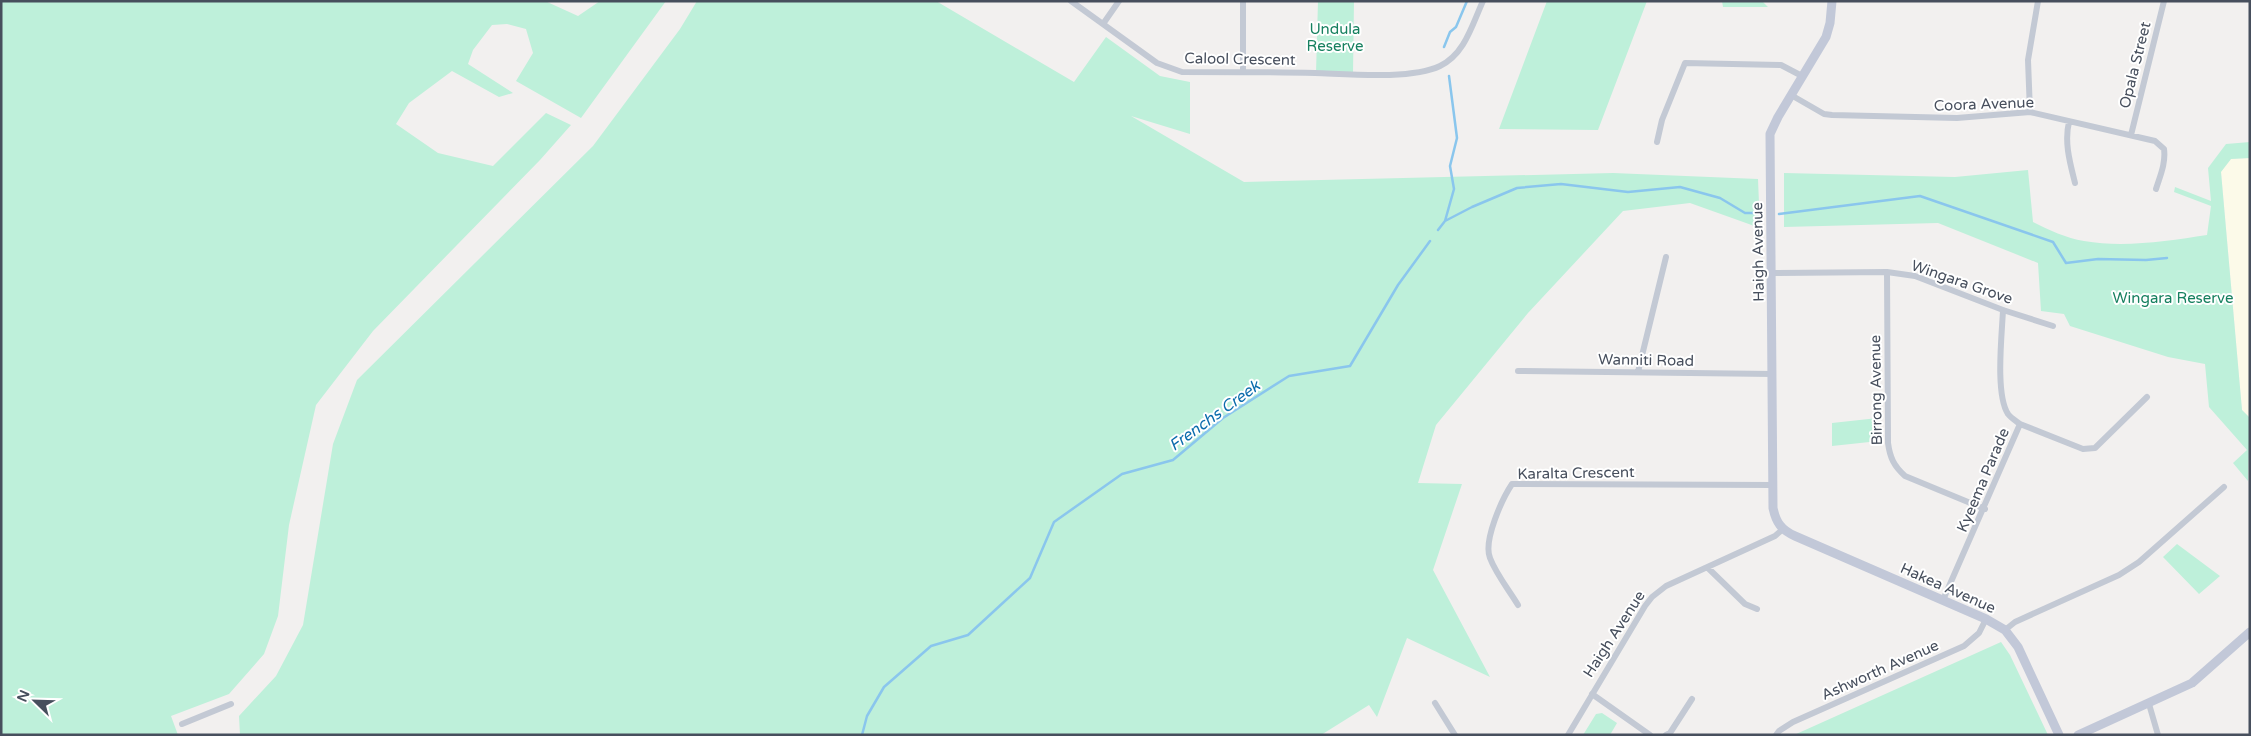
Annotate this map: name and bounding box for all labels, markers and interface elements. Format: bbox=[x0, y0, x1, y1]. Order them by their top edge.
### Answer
street label: Opala Street bbox=[2116, 19, 2155, 110]
park label: Undula Reserve bbox=[1307, 20, 1363, 55]
street label: Calool Crescent bbox=[1184, 49, 1296, 69]
street label: Coora Avenue bbox=[1934, 93, 2034, 115]
street label: Haigh Avenue bbox=[1748, 202, 1768, 302]
street label: Wingara Grove bbox=[1909, 256, 2015, 308]
park label: Wingara Reserve bbox=[2113, 289, 2233, 307]
street label: Birrong Avenue bbox=[1866, 335, 1886, 445]
street label: Wanniti Road bbox=[1598, 350, 1694, 370]
water label: Frenchs Creek bbox=[1165, 375, 1265, 456]
street label: Kyeema Parade bbox=[1953, 425, 2013, 535]
street label: Karalta Crescent bbox=[1517, 463, 1635, 483]
street label: Hakea Avenue bbox=[1898, 559, 1998, 617]
street label: Haigh Avenue bbox=[1579, 587, 1649, 681]
street label: Ashworth Avenue bbox=[1819, 636, 1941, 704]
north arrow bbox=[10, 676, 60, 726]
text: N bbox=[13, 688, 34, 705]

